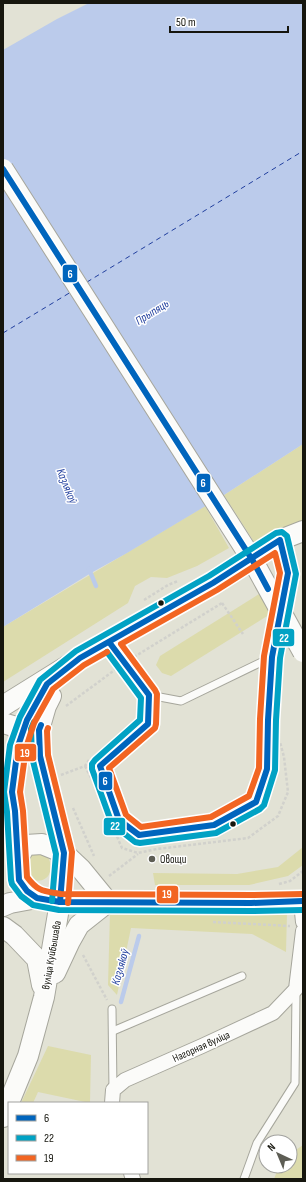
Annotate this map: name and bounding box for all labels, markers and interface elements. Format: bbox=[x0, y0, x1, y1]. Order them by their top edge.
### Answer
scale bar bbox=[170, 8, 288, 34]
text: 50 m bbox=[176, 15, 196, 30]
line badge: 6 bbox=[62, 264, 78, 283]
text: 6 bbox=[67, 268, 73, 281]
water label: Прыпяць bbox=[133, 296, 172, 329]
water label: Казлякоў bbox=[53, 466, 81, 506]
line badge: 6 bbox=[196, 473, 211, 493]
text: 6 bbox=[200, 477, 206, 490]
unlabelled marker bbox=[156, 598, 166, 608]
line badge: 22 bbox=[272, 628, 295, 647]
text: 22 bbox=[279, 632, 289, 645]
line badge: 19 bbox=[14, 743, 37, 762]
text: 19 bbox=[20, 747, 30, 760]
line badge: 6 bbox=[98, 771, 113, 791]
text: 6 bbox=[102, 775, 108, 788]
line badge: 22 bbox=[103, 817, 126, 836]
unlabelled marker bbox=[228, 819, 238, 829]
text: 22 bbox=[110, 820, 120, 833]
place label: Овощи bbox=[160, 853, 187, 866]
marker: Овощи bbox=[147, 854, 157, 864]
line badge: 19 bbox=[156, 885, 179, 904]
text: 19 bbox=[162, 888, 172, 901]
street label: вуліца Куйбышава bbox=[39, 920, 64, 991]
water label: Казлякоў bbox=[108, 947, 133, 987]
street label: Нагорная вуліца bbox=[170, 1028, 232, 1065]
legend bbox=[8, 1102, 148, 1174]
text: 6 bbox=[44, 1111, 49, 1126]
text: 22 bbox=[44, 1131, 54, 1146]
north arrow bbox=[258, 1134, 298, 1174]
text: N bbox=[265, 1140, 278, 1154]
text: 19 bbox=[44, 1151, 54, 1166]

